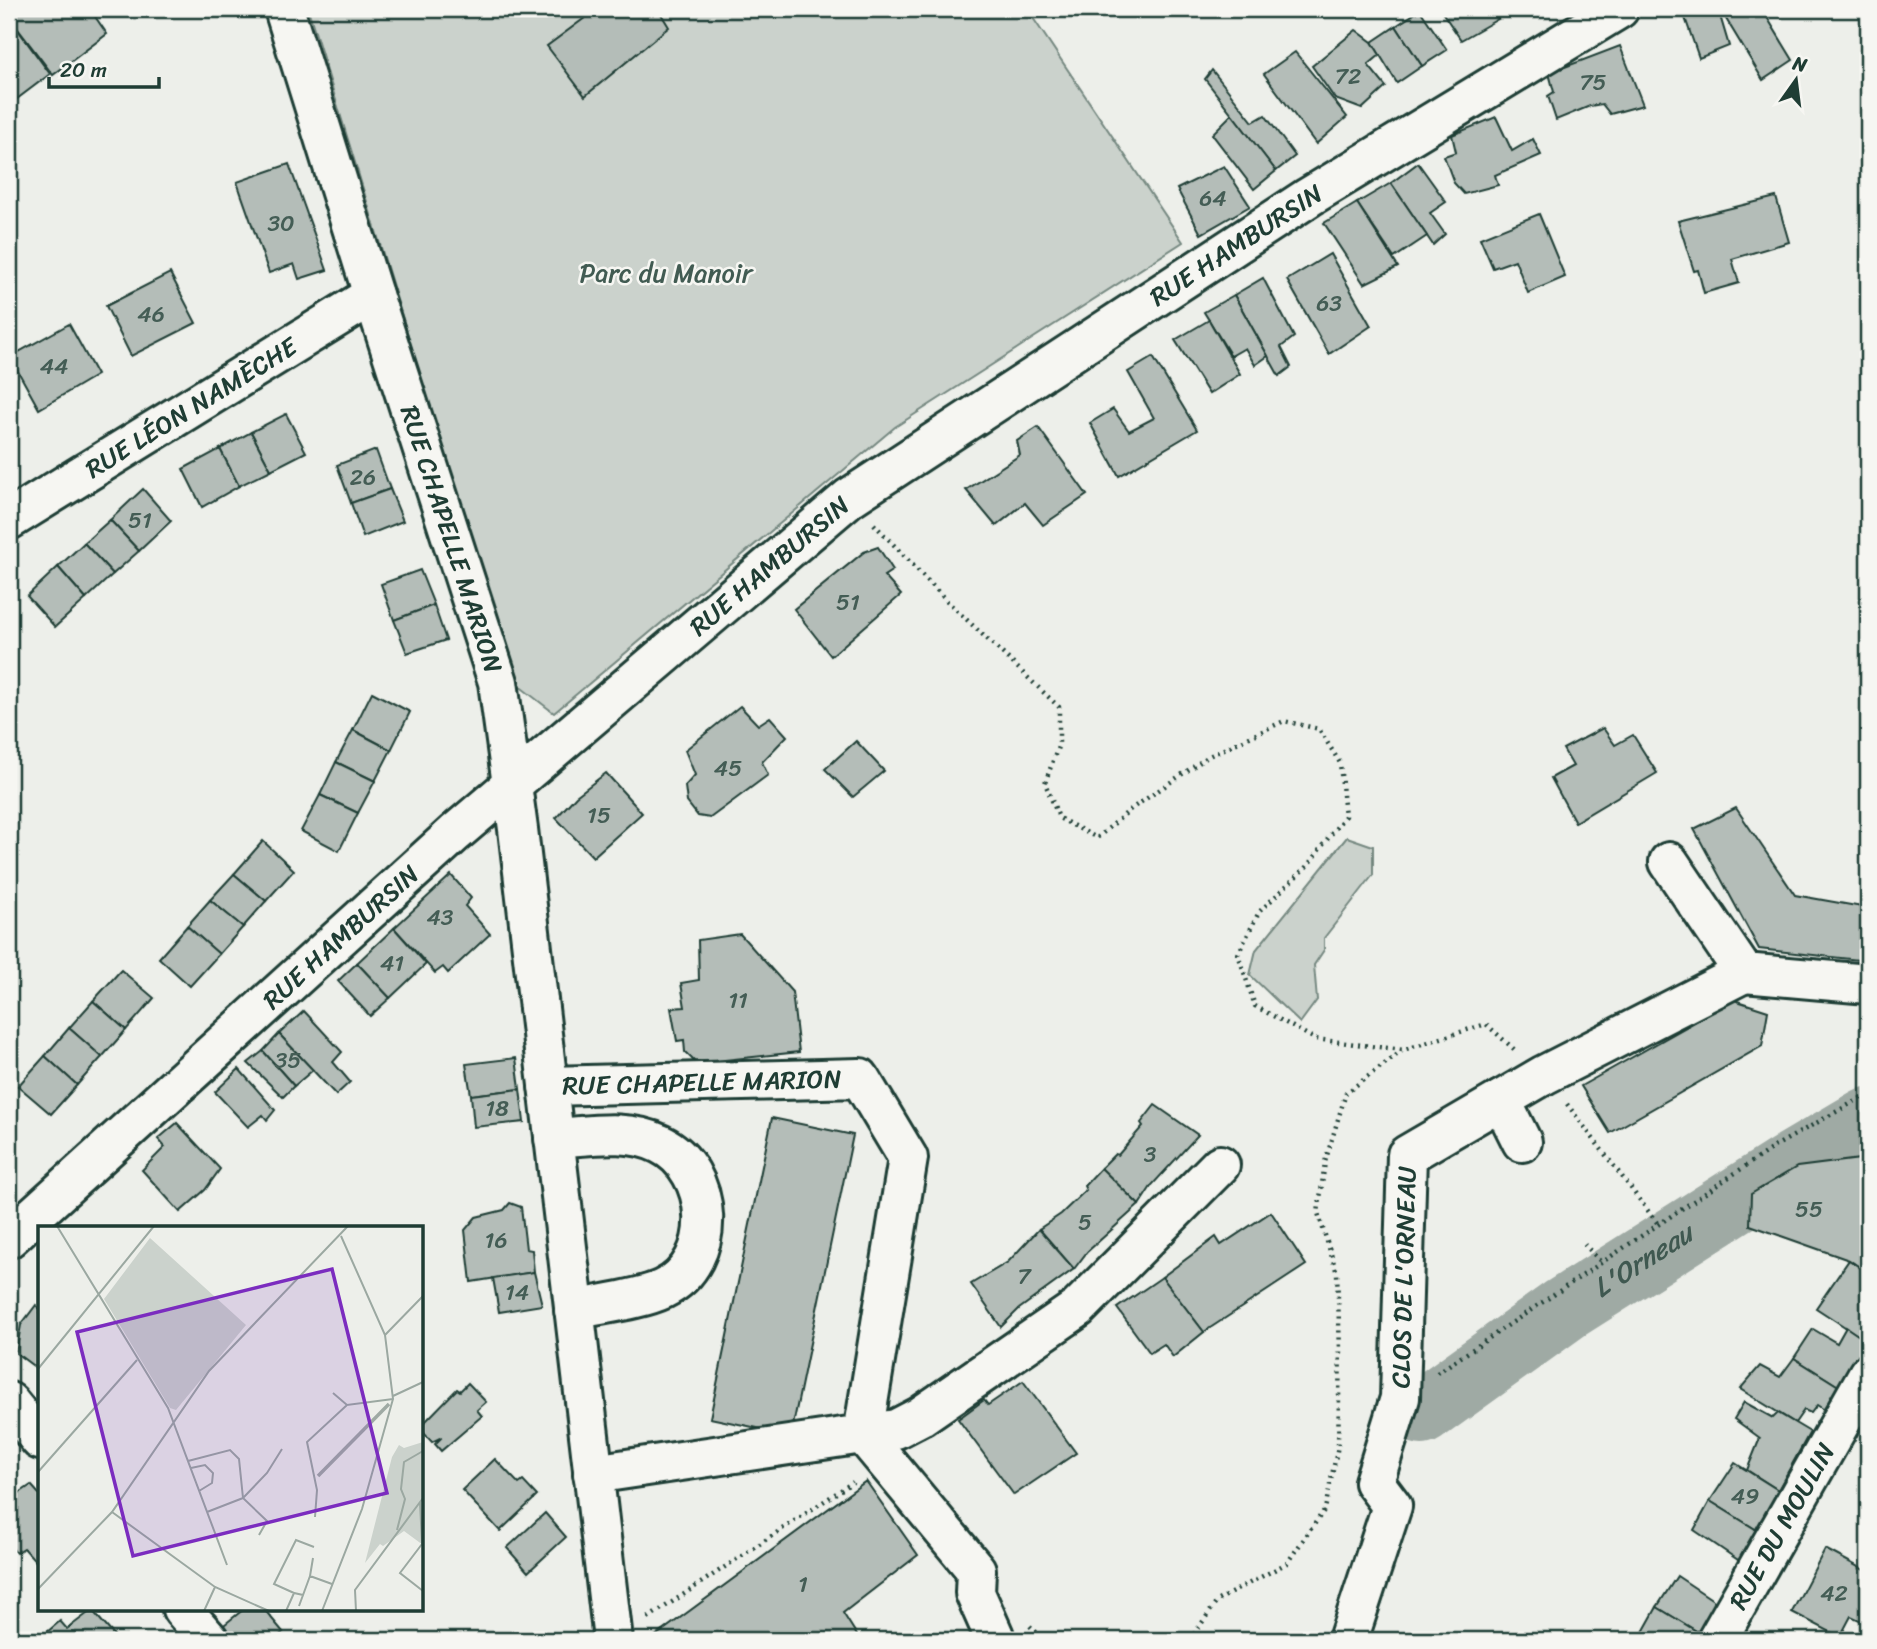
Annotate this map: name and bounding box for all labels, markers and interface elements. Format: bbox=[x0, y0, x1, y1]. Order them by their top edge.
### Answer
scale bar bbox=[49, 46, 159, 90]
north arrow bbox=[1762, 46, 1832, 116]
text: N bbox=[1789, 46, 1811, 82]
text: 20 m bbox=[60, 51, 107, 89]
house number: 72 bbox=[1335, 56, 1361, 97]
house number: 75 bbox=[1579, 62, 1607, 103]
street label: RUE HAMBURSIN bbox=[1140, 171, 1332, 319]
house number: 64 bbox=[1199, 178, 1227, 219]
house number: 30 bbox=[267, 203, 295, 244]
park label: Parc du Manoir bbox=[580, 250, 754, 296]
house number: 63 bbox=[1316, 283, 1342, 324]
house number: 46 bbox=[137, 294, 165, 335]
street label: RUE LÉON NAMÈCHE bbox=[76, 323, 308, 491]
house number: 44 bbox=[40, 346, 68, 387]
street label: RUE CHAPELLE MARION bbox=[387, 399, 517, 679]
house number: 26 bbox=[350, 457, 376, 498]
street label: RUE HAMBURSIN bbox=[678, 483, 860, 648]
house number: 51 bbox=[128, 500, 152, 541]
house number: 51 bbox=[836, 582, 860, 623]
house number: 45 bbox=[714, 748, 742, 789]
house number: 15 bbox=[587, 795, 611, 836]
street label: RUE HAMBURSIN bbox=[251, 853, 430, 1021]
house number: 43 bbox=[426, 897, 454, 938]
house number: 41 bbox=[380, 943, 404, 984]
house number: 11 bbox=[728, 980, 748, 1021]
house number: 35 bbox=[275, 1040, 301, 1081]
street label: RUE CHAPELLE MARION bbox=[562, 1055, 842, 1109]
house number: 18 bbox=[485, 1088, 509, 1129]
house number: 3 bbox=[1144, 1134, 1157, 1175]
street label: CLOS DE L'ORNEAU bbox=[1377, 1165, 1430, 1389]
house number: 55 bbox=[1795, 1189, 1823, 1230]
house number: 5 bbox=[1078, 1202, 1092, 1243]
water label: L'Orneau bbox=[1582, 1208, 1705, 1310]
house number: 16 bbox=[485, 1220, 507, 1261]
inset map bbox=[38, 1226, 424, 1610]
house number: 7 bbox=[1017, 1256, 1032, 1297]
house number: 14 bbox=[505, 1272, 529, 1313]
street label: RUE DU MOULIN bbox=[1716, 1434, 1848, 1618]
house number: 49 bbox=[1731, 1476, 1759, 1517]
house number: 1 bbox=[798, 1564, 808, 1605]
house number: 42 bbox=[1820, 1573, 1848, 1614]

